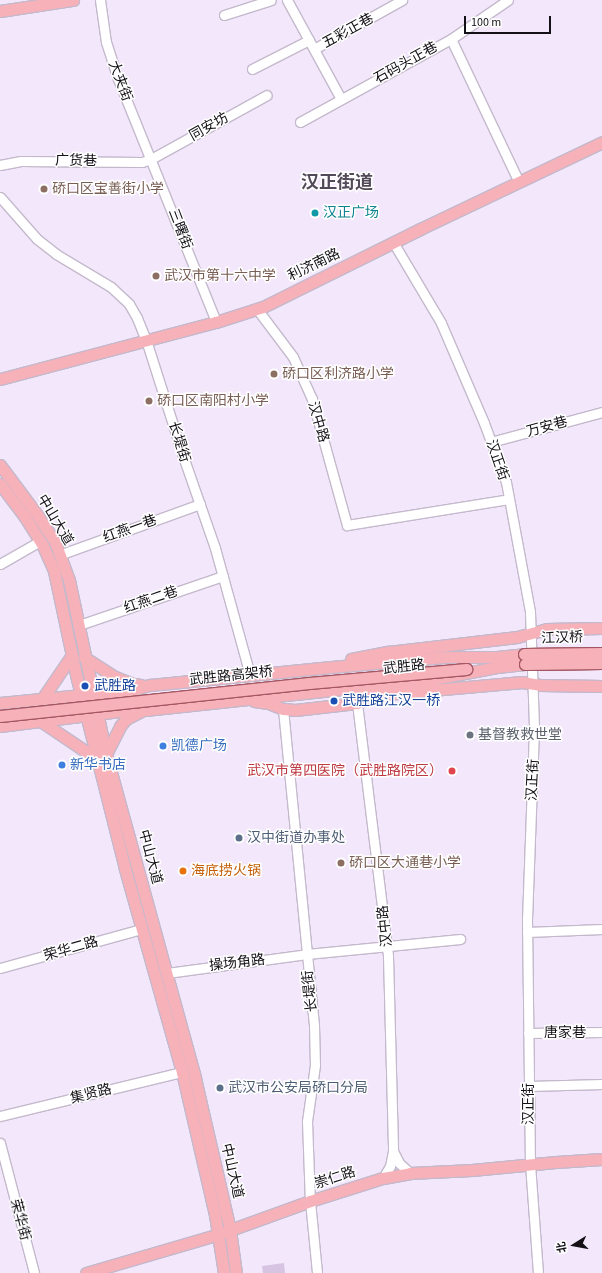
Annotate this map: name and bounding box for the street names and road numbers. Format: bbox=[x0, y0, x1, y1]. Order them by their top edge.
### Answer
street label: 五彩正巷 bbox=[319, 10, 377, 52]
street label: 石码头正巷 bbox=[371, 39, 441, 87]
street label: 大夹街 bbox=[105, 58, 135, 104]
street label: 同安坊 bbox=[187, 109, 231, 145]
street label: 广货巷 bbox=[55, 152, 97, 170]
street label: 三曙街 bbox=[165, 206, 195, 252]
street label: 利济南路 bbox=[285, 245, 343, 285]
street label: 汉中路 bbox=[304, 399, 332, 445]
street label: 万安巷 bbox=[525, 413, 569, 441]
street label: 长堤街 bbox=[165, 419, 193, 465]
street label: 汉正街 bbox=[482, 437, 512, 483]
street label: 中山大道 bbox=[33, 492, 77, 548]
street label: 红燕一巷 bbox=[101, 512, 159, 546]
street label: 红燕二巷 bbox=[122, 583, 180, 617]
street label: 江汉桥 bbox=[541, 629, 583, 647]
street label: 武胜路 bbox=[382, 656, 426, 678]
street label: 武胜路高架桥 bbox=[188, 663, 274, 689]
street label: 汉正街 bbox=[524, 759, 542, 801]
street label: 中山大道 bbox=[135, 828, 165, 886]
street label: 汉中路 bbox=[374, 904, 396, 948]
street label: 荣华二路 bbox=[42, 933, 100, 965]
street label: 操场角路 bbox=[208, 951, 266, 975]
street label: 长堤街 bbox=[299, 969, 321, 1013]
street label: 唐家巷 bbox=[544, 1025, 586, 1041]
street label: 集贤路 bbox=[69, 1081, 113, 1107]
street label: 汉正街 bbox=[521, 1083, 537, 1125]
street label: 中山大道 bbox=[218, 1142, 246, 1200]
street label: 崇仁路 bbox=[312, 1164, 358, 1192]
street label: 荣华街 bbox=[6, 1198, 34, 1242]

